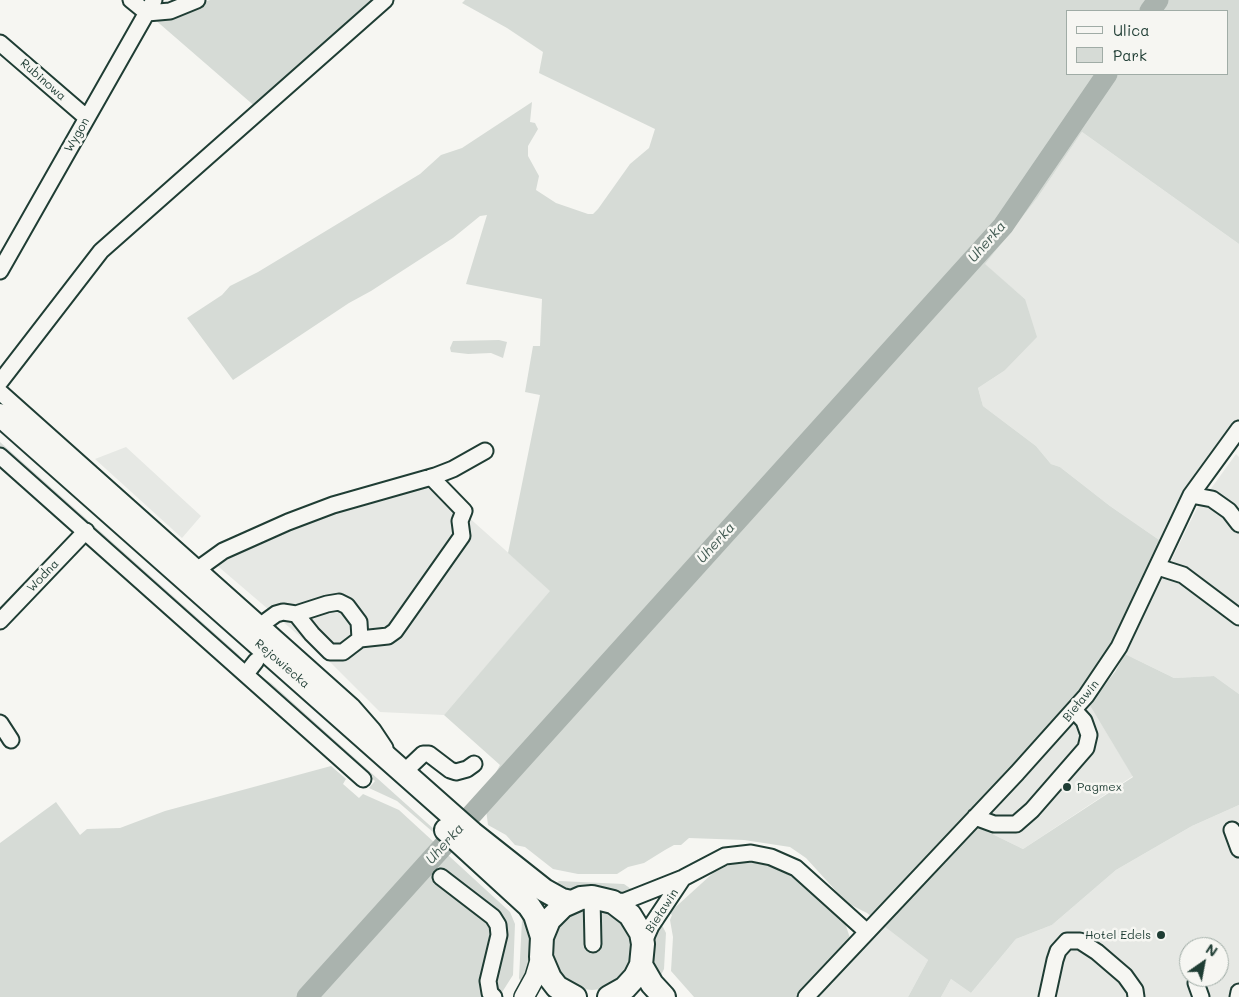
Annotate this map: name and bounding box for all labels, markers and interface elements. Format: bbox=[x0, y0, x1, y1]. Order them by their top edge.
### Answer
legend bbox=[1066, 10, 1229, 75]
text: Ulica bbox=[1113, 20, 1150, 40]
text: Park bbox=[1113, 45, 1147, 65]
street label: Rubinowa bbox=[17, 56, 69, 104]
street label: Wygon bbox=[61, 115, 93, 155]
water label: Uherka bbox=[965, 218, 1009, 266]
water label: Uherka bbox=[693, 519, 739, 567]
street label: Wodna bbox=[24, 557, 62, 595]
street label: Rejowiecka bbox=[252, 636, 312, 692]
street label: Bieławin bbox=[1060, 677, 1102, 725]
place label: Pagmex bbox=[1077, 780, 1122, 794]
marker: Pagmex bbox=[1061, 781, 1073, 793]
water label: Uherka bbox=[422, 820, 468, 868]
street label: Bieławin bbox=[643, 886, 681, 936]
place label: Hotel Edels bbox=[1085, 928, 1151, 942]
marker: Hotel Edels bbox=[1155, 929, 1167, 941]
north arrow bbox=[1179, 937, 1229, 987]
text: N bbox=[1202, 939, 1222, 961]

